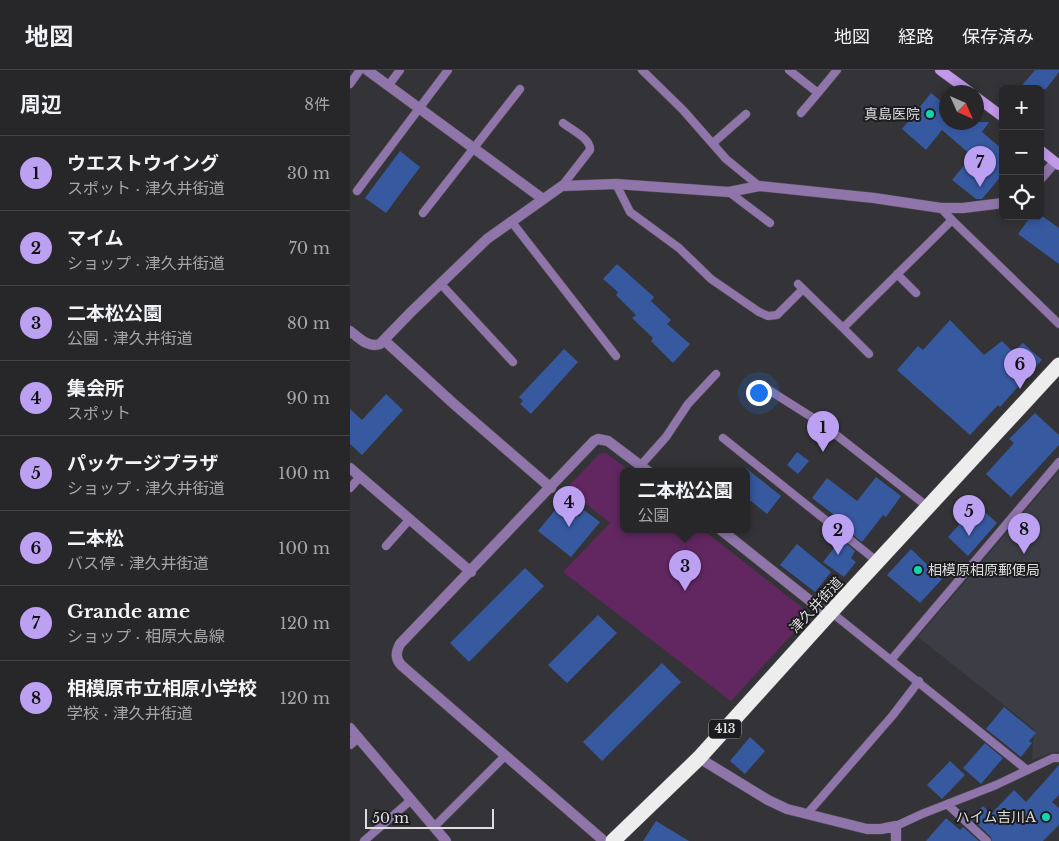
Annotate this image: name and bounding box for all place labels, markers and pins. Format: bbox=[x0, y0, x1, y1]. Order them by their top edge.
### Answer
place label: 真島医院 bbox=[864, 105, 920, 123]
marker: 真島医院 bbox=[924, 108, 936, 120]
pin: 7 bbox=[964, 146, 996, 187]
pin: 6 bbox=[1004, 348, 1036, 389]
pin: 1 bbox=[807, 411, 839, 452]
pin: 4 bbox=[553, 486, 585, 527]
pin: 5 bbox=[953, 495, 985, 536]
pin: 8 bbox=[1008, 513, 1040, 554]
pin: 2 bbox=[822, 514, 854, 555]
pin: 3 bbox=[669, 550, 701, 591]
place label: 相模原相原郵便局 bbox=[928, 561, 1040, 579]
marker: 相模原相原郵便局 bbox=[912, 564, 924, 576]
place label: ハイム吉川A bbox=[956, 808, 1036, 826]
marker: ハイム吉川A bbox=[1040, 811, 1052, 823]

